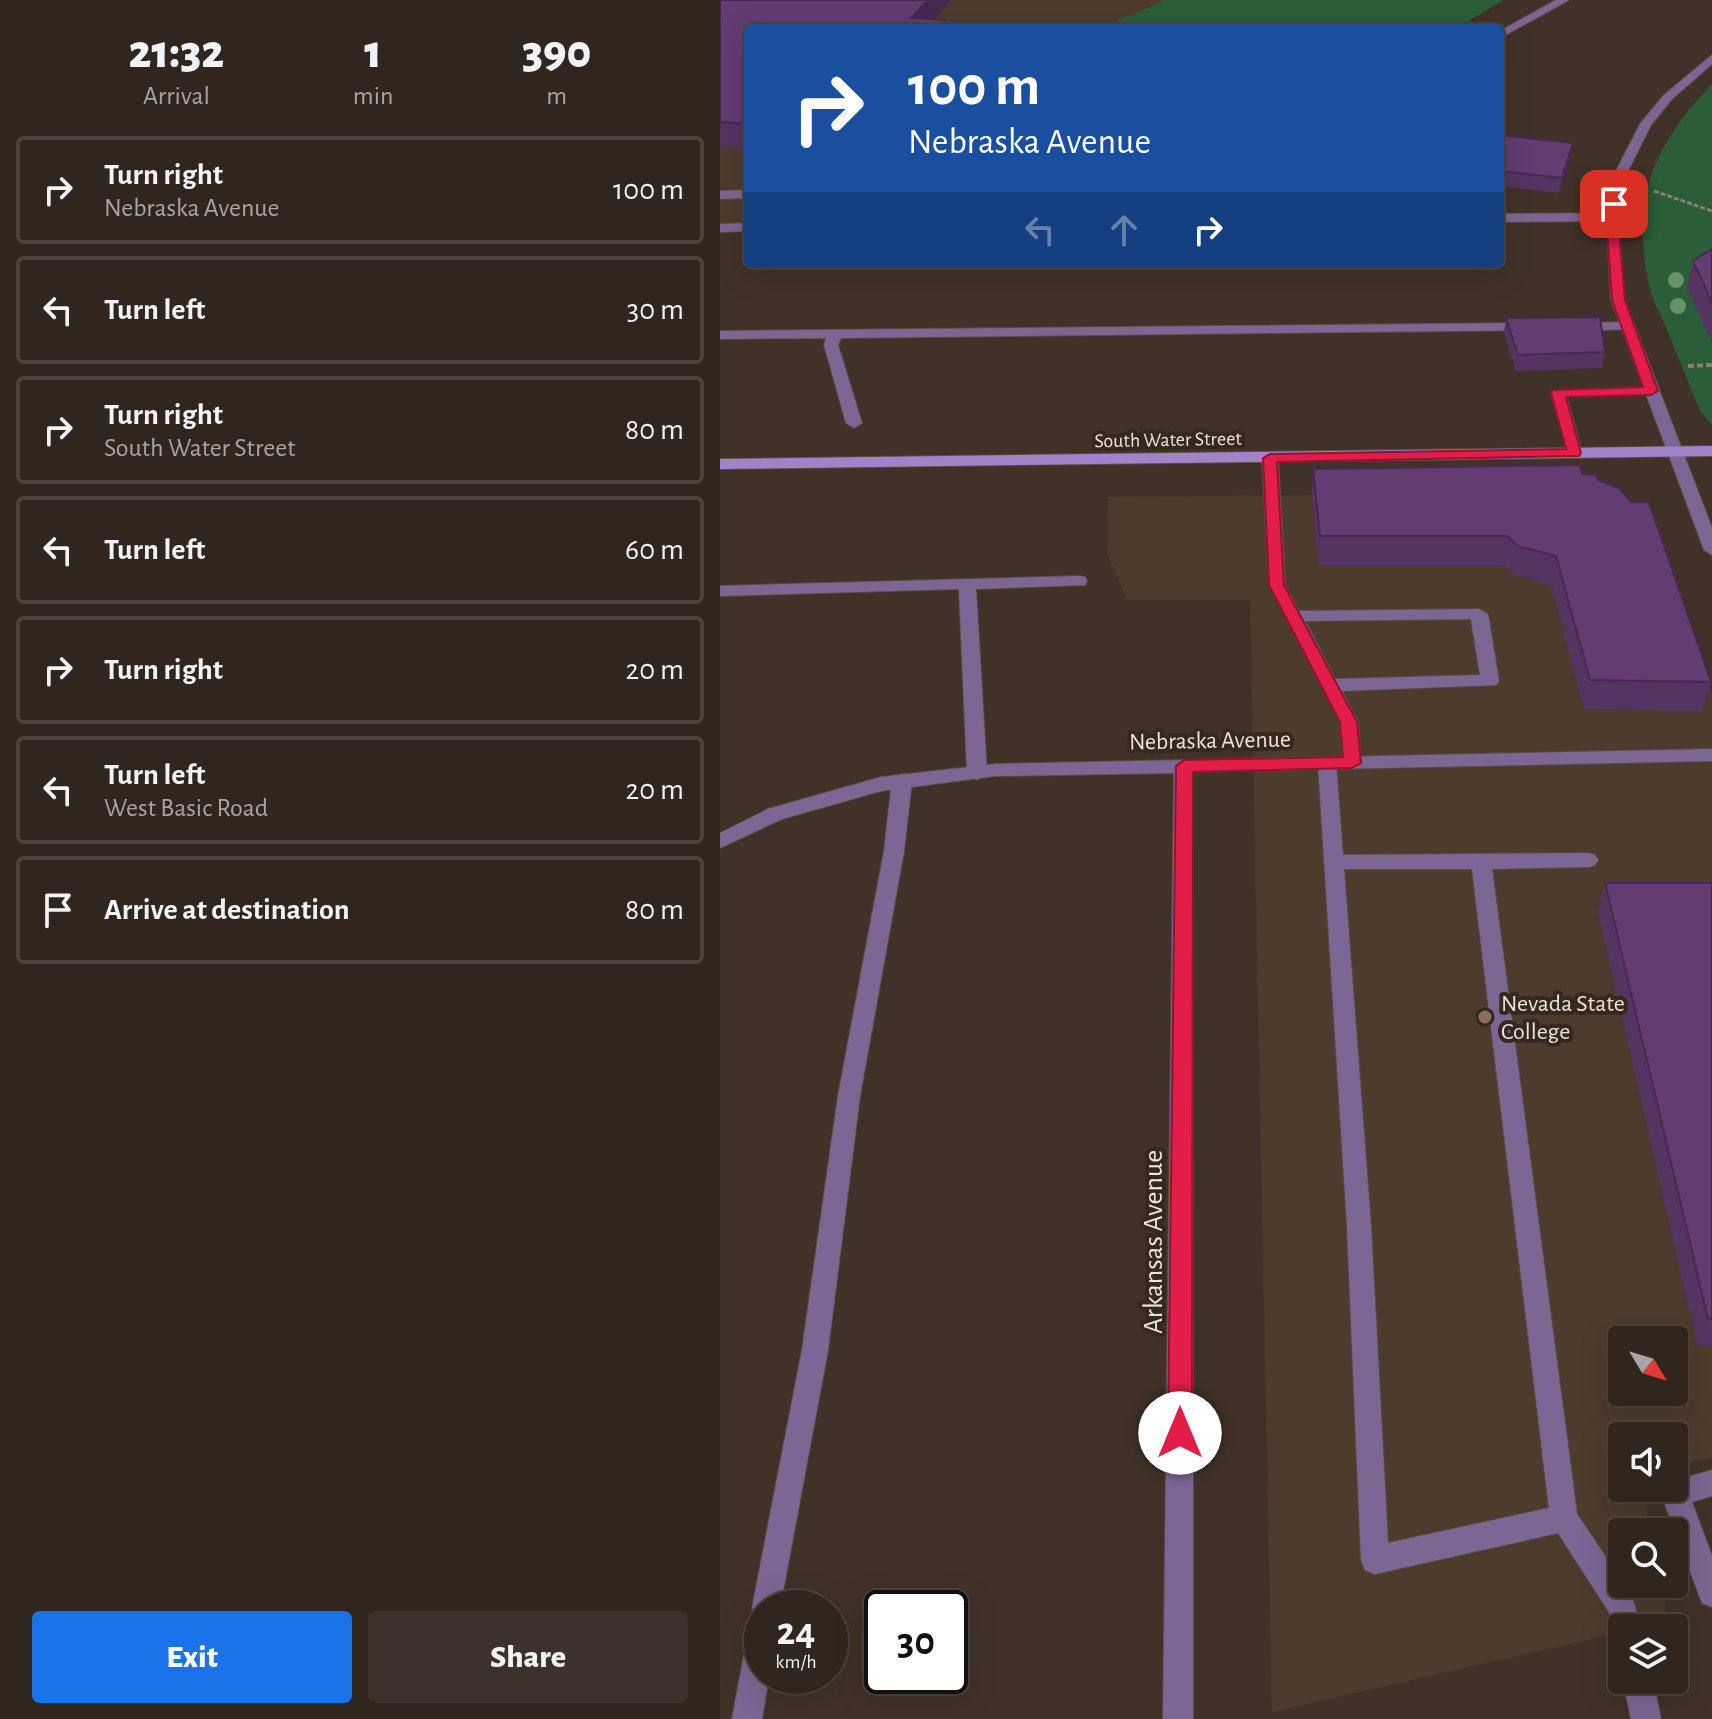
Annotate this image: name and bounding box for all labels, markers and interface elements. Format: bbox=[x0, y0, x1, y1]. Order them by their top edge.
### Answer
text: 21:32 bbox=[129, 29, 224, 77]
text: 1 bbox=[364, 29, 382, 77]
text: 390 bbox=[522, 29, 591, 77]
icon: right bbox=[776, 56, 880, 160]
text: 100 m bbox=[908, 59, 1040, 115]
text: Arrival bbox=[143, 83, 210, 109]
text: min bbox=[353, 83, 393, 109]
text: m bbox=[546, 83, 567, 109]
text: Nebraska Avenue bbox=[908, 124, 1151, 160]
text: Turn right bbox=[104, 160, 223, 190]
icon: right bbox=[36, 168, 80, 212]
pin bbox=[1580, 170, 1648, 238]
text: 100 m bbox=[613, 175, 684, 205]
icon: arrive bbox=[1592, 182, 1636, 226]
text: Nebraska Avenue bbox=[104, 195, 280, 221]
icon: left bbox=[1018, 208, 1062, 252]
icon: ahead bbox=[1102, 208, 1146, 252]
icon: right bbox=[1186, 208, 1230, 252]
icon: left bbox=[36, 288, 80, 332]
text: Turn left bbox=[104, 295, 205, 325]
text: 30 m bbox=[627, 295, 684, 325]
text: Turn right bbox=[104, 400, 223, 430]
icon: right bbox=[36, 408, 80, 452]
text: 80 m bbox=[625, 415, 684, 445]
street label: South Water Street bbox=[1094, 429, 1242, 451]
text: South Water Street bbox=[104, 435, 296, 461]
icon: left bbox=[36, 528, 80, 572]
text: Turn left bbox=[104, 535, 205, 565]
text: 60 m bbox=[625, 535, 684, 565]
icon: right bbox=[36, 648, 80, 692]
text: Turn right bbox=[104, 655, 223, 685]
text: 20 m bbox=[626, 655, 684, 685]
street label: Nebraska Avenue bbox=[1129, 728, 1291, 754]
text: Turn left bbox=[104, 760, 205, 790]
icon: left bbox=[36, 768, 80, 812]
text: 20 m bbox=[626, 775, 684, 805]
text: West Basic Road bbox=[104, 795, 268, 821]
icon: arrive bbox=[36, 888, 80, 932]
text: Arrive at destination bbox=[104, 895, 350, 925]
text: 80 m bbox=[625, 895, 684, 925]
place label: Nevada State College bbox=[1501, 992, 1625, 1044]
marker: Nevada State College bbox=[1476, 1008, 1494, 1026]
street label: Arkansas Avenue bbox=[1140, 1150, 1168, 1334]
north arrow bbox=[1608, 1326, 1688, 1406]
map controls bbox=[1608, 1326, 1688, 1694]
position arrow bbox=[1138, 1391, 1222, 1475]
button: sound bbox=[1608, 1422, 1688, 1502]
button: search bbox=[1608, 1518, 1688, 1598]
speed limit sign: 30 bbox=[864, 1590, 968, 1694]
button: Exit bbox=[32, 1611, 352, 1703]
button: Share bbox=[368, 1611, 688, 1703]
text: 24 bbox=[777, 1612, 815, 1652]
button: layers bbox=[1608, 1614, 1688, 1694]
text: km/h bbox=[775, 1652, 817, 1672]

